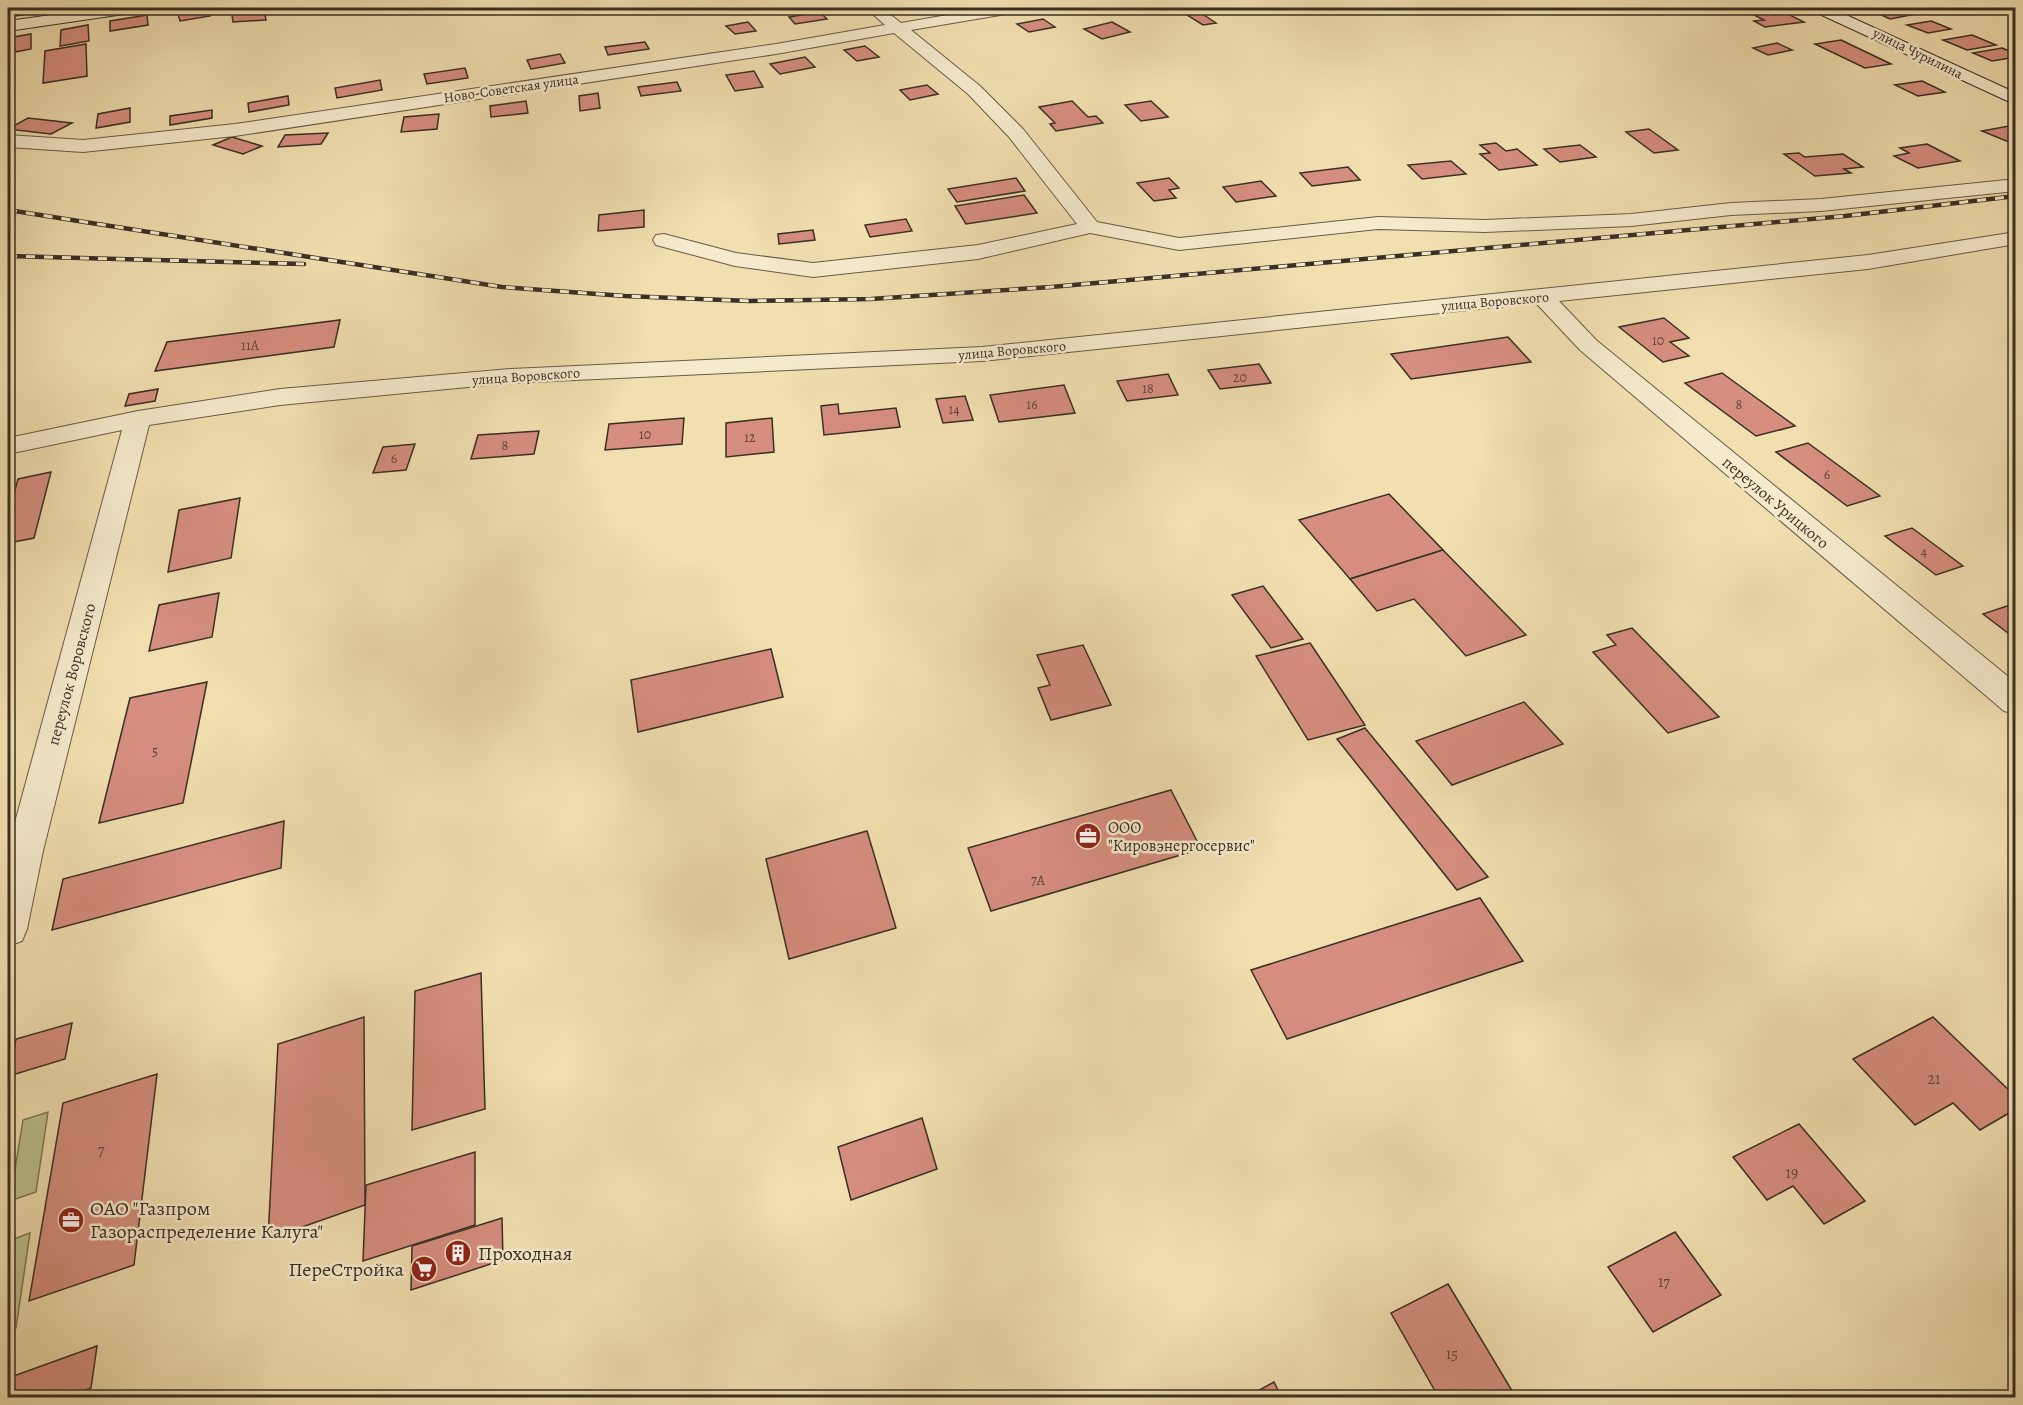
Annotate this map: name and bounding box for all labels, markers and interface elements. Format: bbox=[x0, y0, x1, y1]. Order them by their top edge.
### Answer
street label: улица Чурилина bbox=[1869, 23, 1967, 84]
street label: Ново-Советская улица bbox=[442, 70, 580, 107]
street label: улица Воровского bbox=[1439, 287, 1550, 316]
house number: 10 bbox=[1652, 331, 1664, 350]
house number: 11А bbox=[241, 336, 260, 355]
street label: улица Воровского bbox=[956, 336, 1067, 365]
street label: улица Воровского bbox=[471, 363, 581, 390]
house number: 20 bbox=[1233, 368, 1247, 387]
house number: 18 bbox=[1142, 379, 1154, 398]
house number: 16 bbox=[1026, 395, 1038, 414]
house number: 8 bbox=[1736, 395, 1743, 414]
house number: 14 bbox=[948, 400, 960, 419]
house number: 10 bbox=[639, 425, 651, 444]
house number: 12 bbox=[744, 428, 756, 447]
house number: 8 bbox=[502, 436, 509, 455]
house number: 6 bbox=[391, 449, 397, 468]
street label: переулок Урицкого bbox=[1717, 452, 1833, 554]
house number: 6 bbox=[1824, 465, 1830, 484]
house number: 4 bbox=[1921, 542, 1927, 561]
street label: переулок Воровского bbox=[42, 601, 102, 748]
house number: 5 bbox=[152, 742, 158, 761]
place label: ООО "Кировэнергосервис" bbox=[1108, 817, 1255, 857]
office icon: ООО "Кировэнергосервис" bbox=[1073, 821, 1103, 851]
house number: 7А bbox=[1031, 871, 1046, 890]
house number: 21 bbox=[1927, 1068, 1941, 1090]
house number: 7 bbox=[98, 1139, 105, 1161]
house number: 19 bbox=[1786, 1162, 1798, 1184]
place label: ОАО "Газпром Газораспределение Калуга" bbox=[90, 1195, 323, 1245]
office icon: ОАО "Газпром Газораспределение Калуга" bbox=[56, 1205, 86, 1235]
building icon: Проходная bbox=[443, 1238, 473, 1268]
place label: Проходная bbox=[478, 1240, 572, 1267]
supermarket icon: ПереСтройка bbox=[409, 1254, 439, 1284]
place label: ПереСтройка bbox=[288, 1256, 405, 1283]
house number: 17 bbox=[1658, 1271, 1670, 1293]
house number: 15 bbox=[1446, 1343, 1458, 1365]

